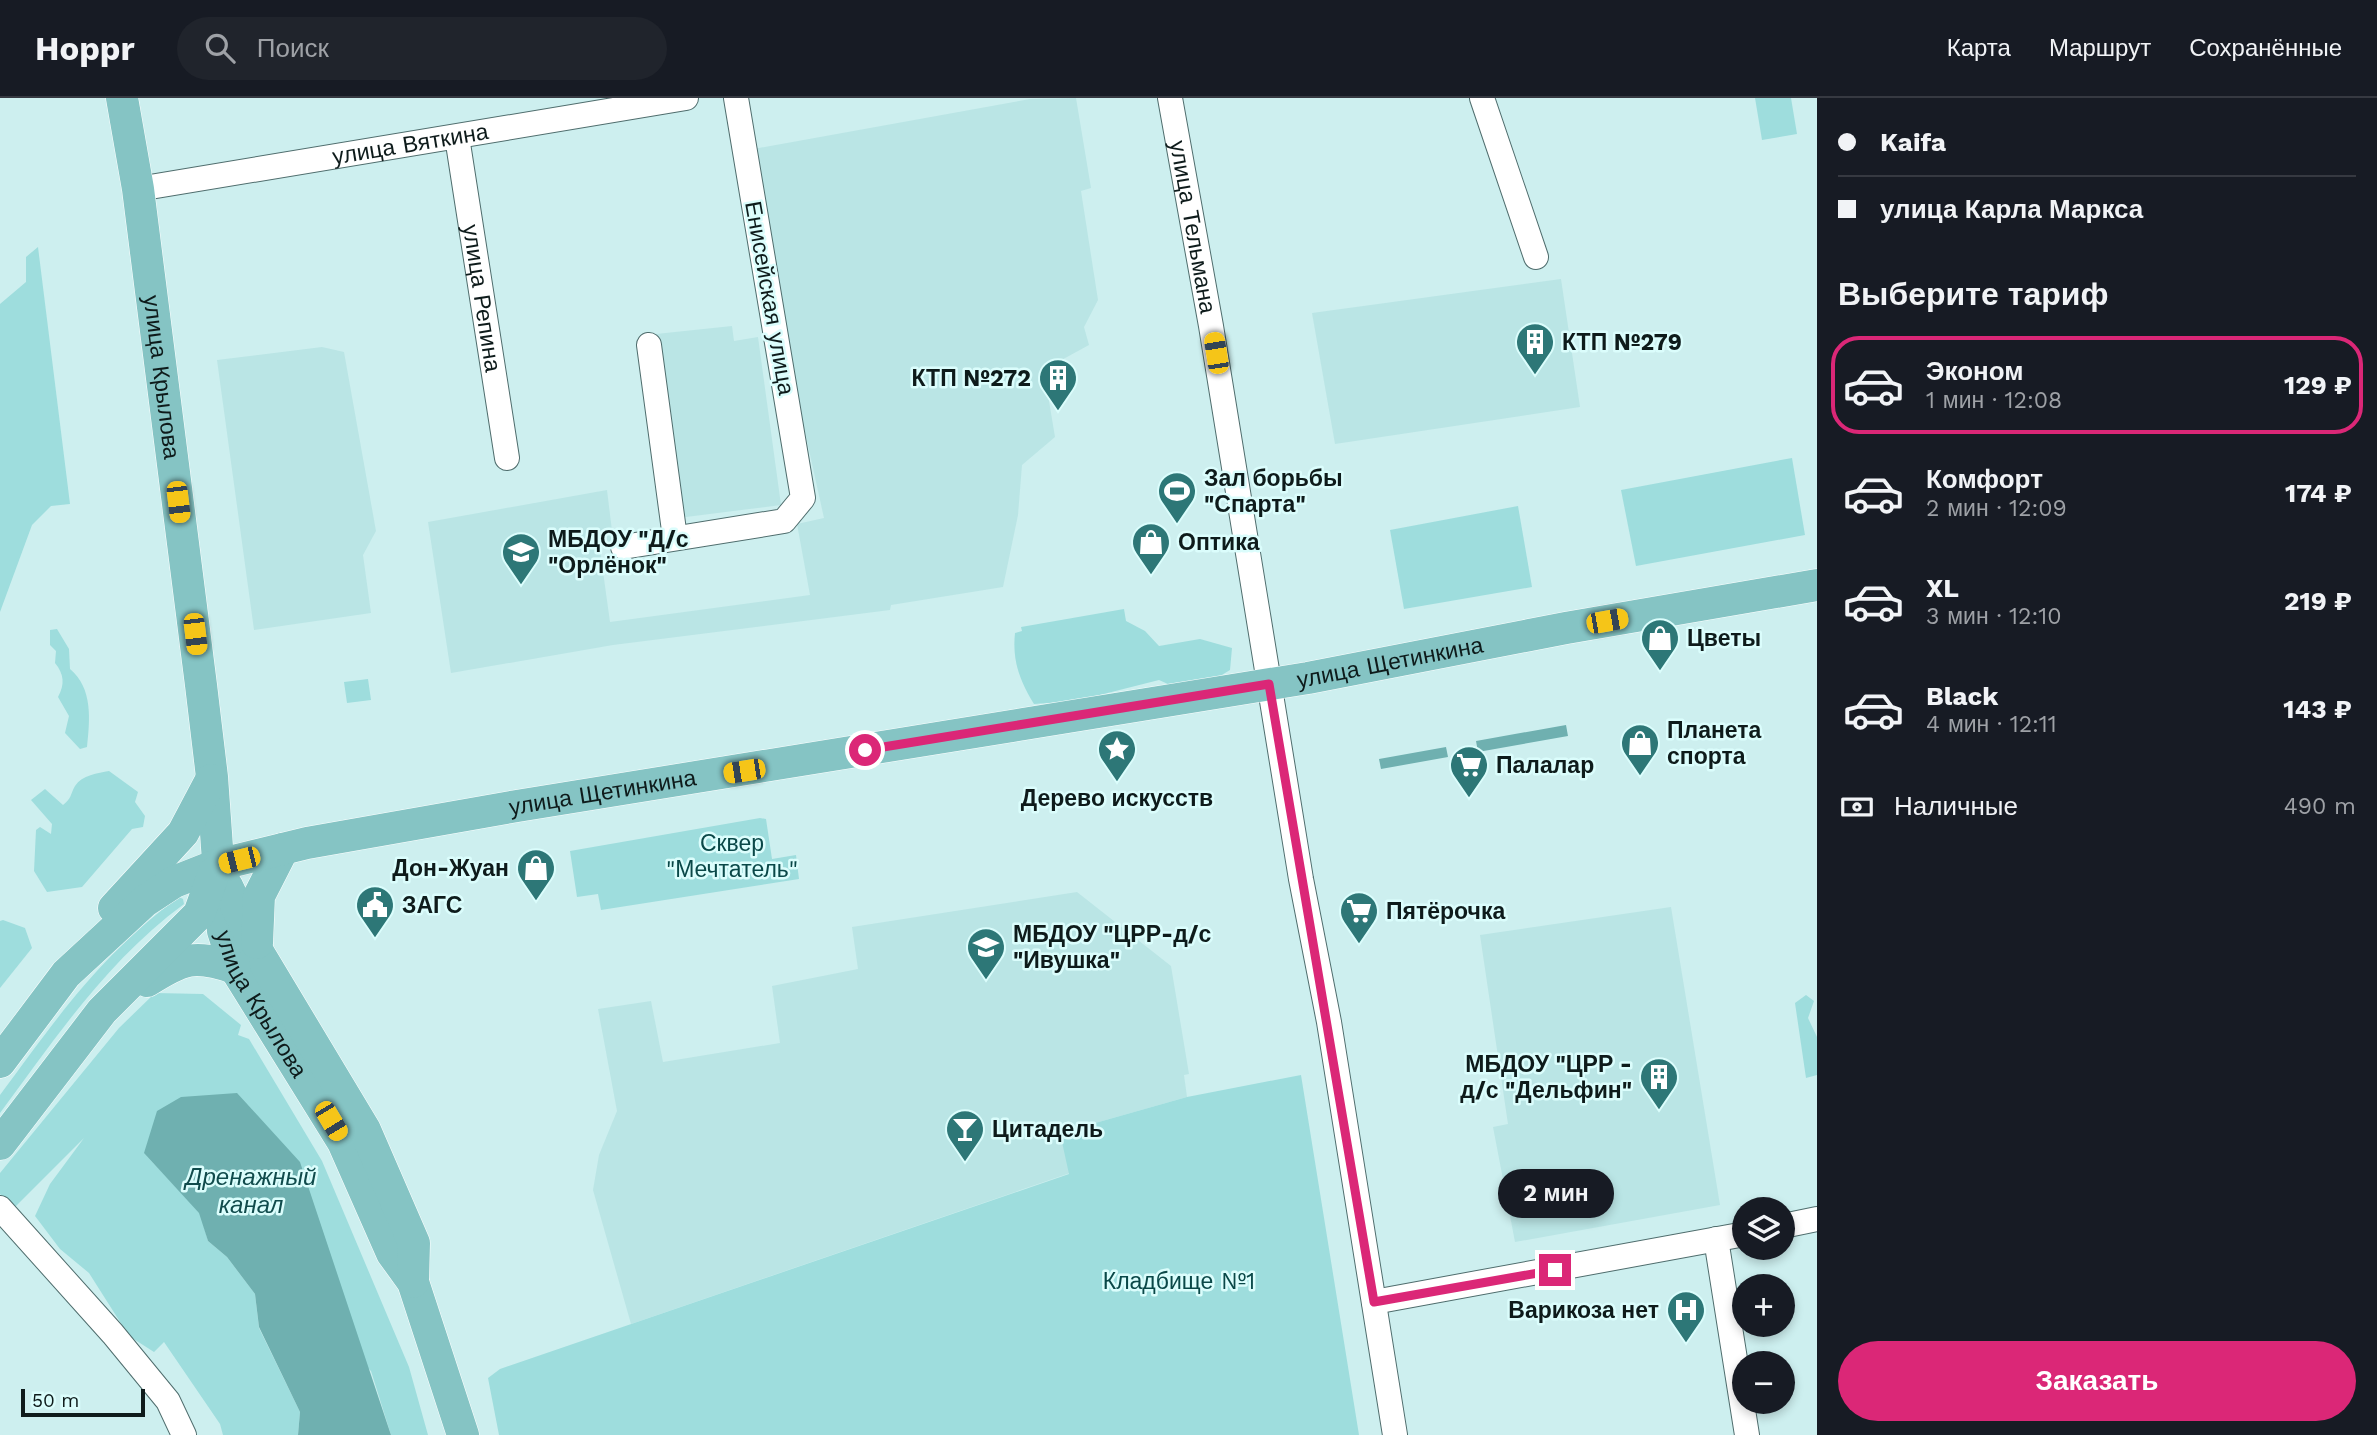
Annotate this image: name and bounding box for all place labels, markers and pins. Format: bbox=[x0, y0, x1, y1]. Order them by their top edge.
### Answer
building icon: КТП №279 bbox=[1514, 321, 1556, 376]
place label: КТП №279 bbox=[1562, 329, 1682, 356]
building icon: КТП №272 bbox=[1037, 357, 1079, 412]
place label: КТП №272 bbox=[911, 365, 1031, 392]
place label: Зал борьбы "Спарта" bbox=[1204, 465, 1343, 518]
sports icon: Зал борьбы "Спарта" bbox=[1156, 470, 1198, 525]
shop icon: Оптика bbox=[1130, 521, 1172, 576]
place label: МБДОУ "Д/с "Орлёнок" bbox=[548, 526, 689, 579]
place label: Оптика bbox=[1178, 529, 1260, 556]
school or university icon: МБДОУ "Д/с "Орлёнок" bbox=[500, 531, 542, 586]
shop icon: Цветы bbox=[1639, 617, 1681, 672]
place label: Цветы bbox=[1687, 625, 1761, 652]
place label: Планета спорта bbox=[1667, 717, 1762, 770]
shop icon: Планета спорта bbox=[1619, 722, 1661, 777]
place icon: Дерево искусств bbox=[1096, 728, 1138, 783]
supermarket icon: Палалар bbox=[1448, 744, 1490, 799]
place label: Палалар bbox=[1496, 752, 1594, 779]
place label: Дерево искусств bbox=[1021, 785, 1213, 812]
shop icon: Дон-Жуан bbox=[515, 847, 557, 902]
place label: Дон-Жуан bbox=[392, 855, 509, 882]
public building icon: ЗАГС bbox=[354, 884, 396, 939]
supermarket icon: Пятёрочка bbox=[1338, 890, 1380, 945]
place label: ЗАГС bbox=[402, 892, 462, 919]
place label: Пятёрочка bbox=[1386, 898, 1505, 925]
place label: МБДОУ "ЦРР-д/с "Ивушка" bbox=[1013, 921, 1212, 974]
school or university icon: МБДОУ "ЦРР-д/с "Ивушка" bbox=[965, 926, 1007, 981]
place label: МБДОУ "ЦРР - д/с "Дельфин" bbox=[1460, 1051, 1632, 1104]
building icon: МБДОУ "ЦРР - д/с "Дельфин" bbox=[1638, 1056, 1680, 1111]
bar icon: Цитадель bbox=[944, 1108, 986, 1163]
place label: Цитадель bbox=[992, 1116, 1103, 1143]
hospital icon: Варикоза нет bbox=[1665, 1289, 1707, 1344]
place label: Варикоза нет bbox=[1508, 1297, 1659, 1324]

